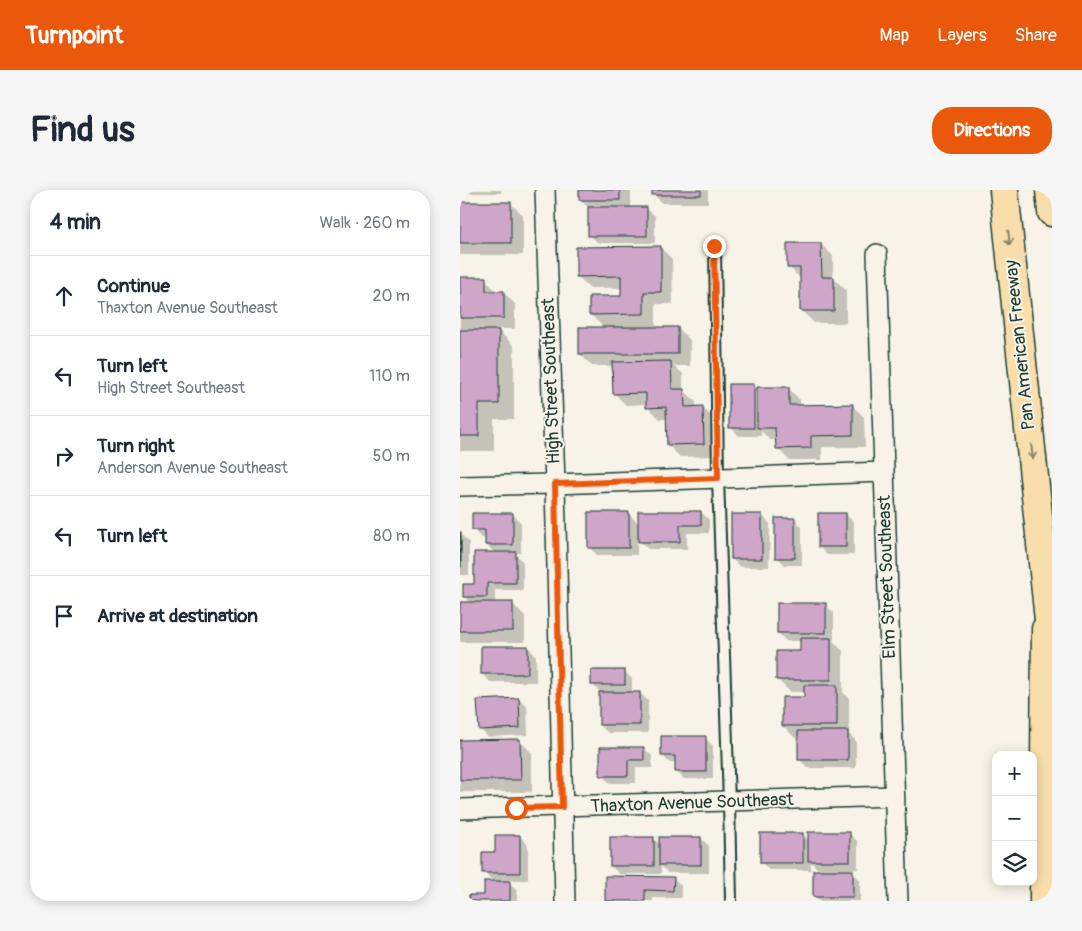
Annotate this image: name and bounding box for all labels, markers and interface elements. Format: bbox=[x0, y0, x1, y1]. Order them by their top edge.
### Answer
text: Turnpoint bbox=[25, 21, 123, 50]
text: Map bbox=[880, 24, 909, 47]
text: Layers bbox=[937, 24, 987, 47]
text: Share bbox=[1015, 24, 1057, 47]
button: Directions bbox=[932, 107, 1052, 154]
text: Find us bbox=[30, 108, 135, 152]
text: 4 min bbox=[50, 209, 101, 236]
text: Walk · 260 m bbox=[319, 213, 410, 233]
one-way arrow bbox=[1004, 230, 1014, 246]
route end bbox=[703, 235, 726, 258]
street label: Pan American Freeway bbox=[1000, 259, 1040, 431]
text: Continue bbox=[97, 274, 170, 298]
icon: ahead bbox=[50, 282, 78, 310]
text: 20 m bbox=[372, 286, 410, 306]
street label: High Street Southeast bbox=[537, 297, 565, 465]
text: Thaxton Avenue Southeast bbox=[97, 298, 278, 318]
text: Turn left bbox=[97, 354, 167, 378]
icon: left bbox=[50, 362, 78, 390]
text: 110 m bbox=[369, 366, 410, 386]
text: High Street Southeast bbox=[97, 378, 245, 398]
text: Turn right bbox=[97, 434, 175, 458]
icon: right bbox=[50, 442, 78, 470]
one-way arrow bbox=[1027, 444, 1037, 460]
text: 50 m bbox=[373, 446, 410, 466]
text: Anderson Avenue Southeast bbox=[97, 458, 288, 478]
street label: Elm Street Southeast bbox=[873, 494, 901, 659]
icon: left bbox=[50, 522, 78, 550]
text: Turn left bbox=[97, 524, 167, 548]
text: 80 m bbox=[373, 526, 410, 546]
icon: arrive bbox=[50, 602, 78, 630]
text: Arrive at destination bbox=[97, 604, 258, 628]
map controls bbox=[992, 751, 1037, 886]
button: + bbox=[992, 751, 1037, 796]
street label: Thaxton Avenue Southeast bbox=[590, 788, 795, 818]
button: − bbox=[992, 796, 1037, 841]
route start bbox=[505, 797, 528, 820]
button: layers bbox=[992, 841, 1037, 886]

